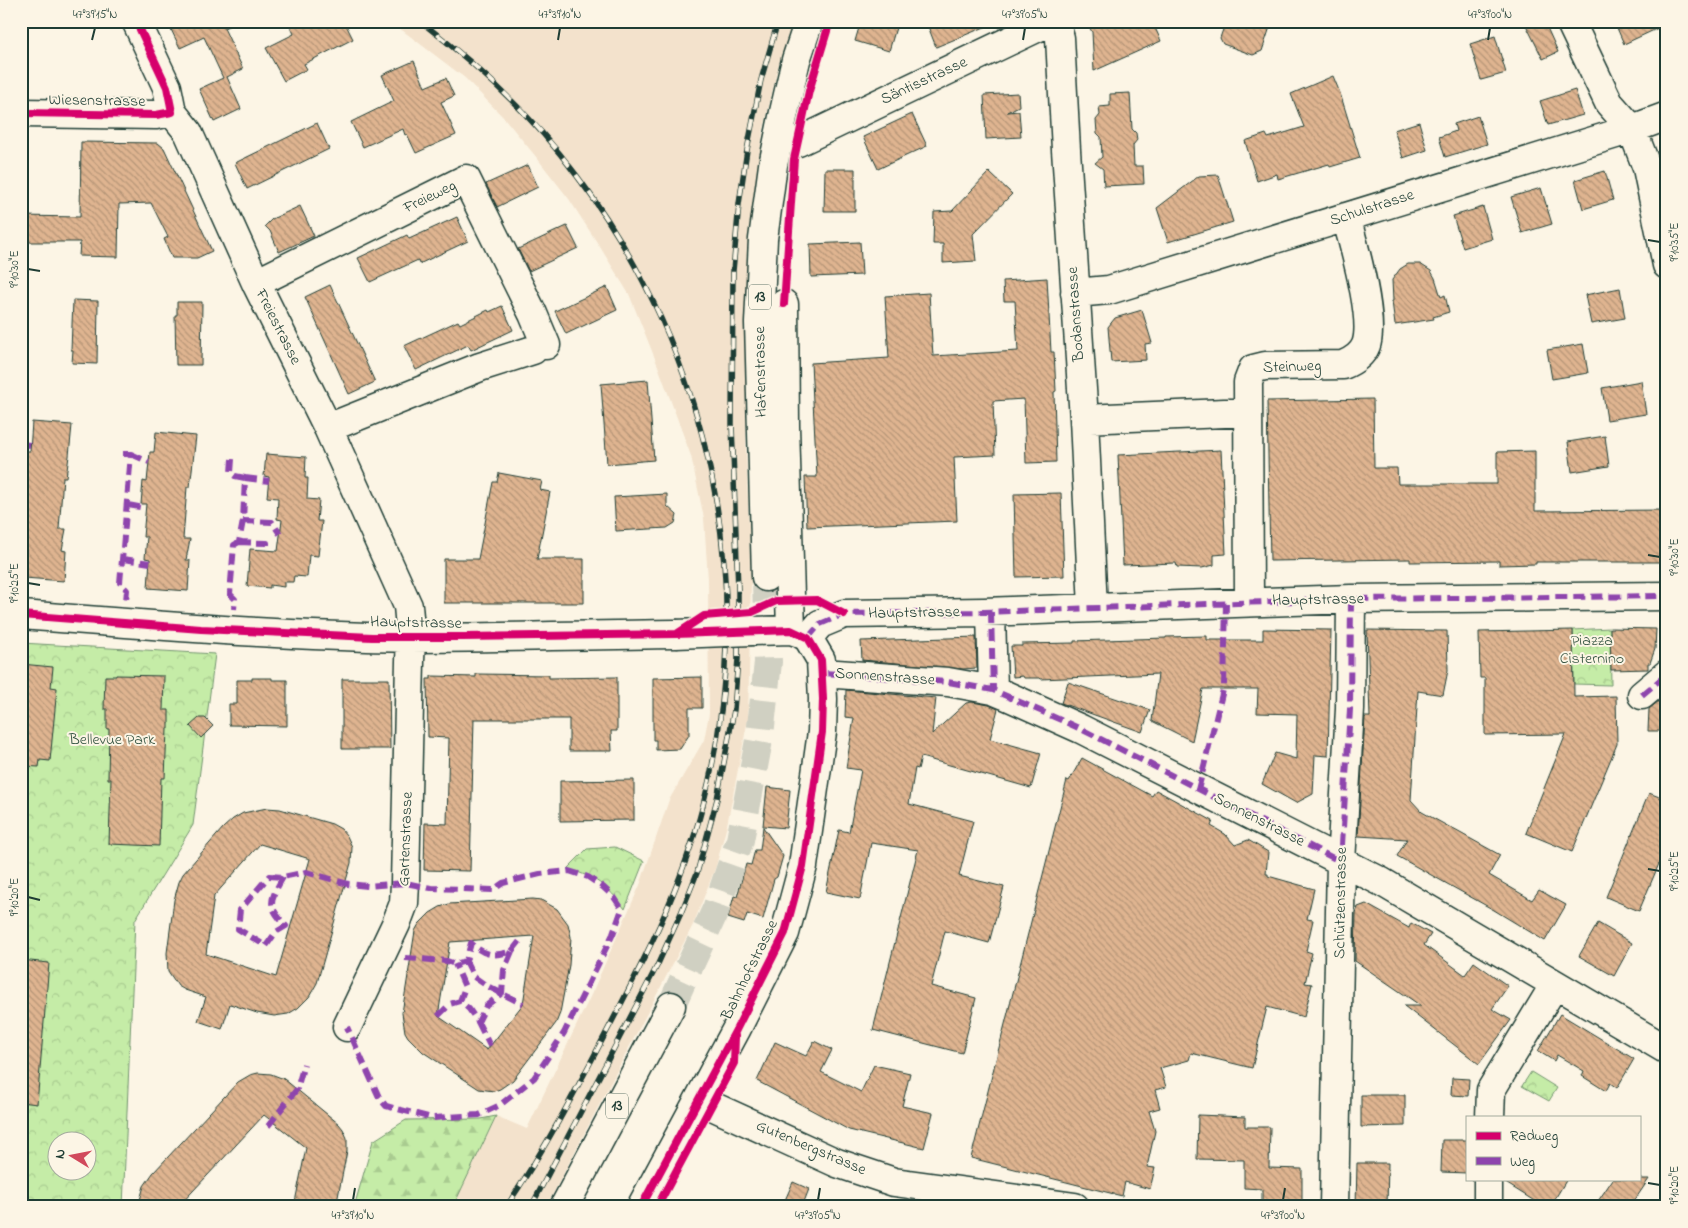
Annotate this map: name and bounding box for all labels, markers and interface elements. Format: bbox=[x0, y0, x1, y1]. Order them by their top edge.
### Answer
text: 47°39'15"N bbox=[73, 6, 117, 24]
text: 47°39'10"N bbox=[539, 6, 581, 24]
text: 47°39'05"N bbox=[1002, 6, 1048, 24]
text: 47°39'00"N bbox=[1468, 6, 1512, 24]
street label: Säntisstrasse bbox=[877, 50, 972, 112]
street label: Wiesenstrasse bbox=[48, 88, 147, 114]
street label: Freieweg bbox=[399, 174, 460, 221]
street label: Schulstrasse bbox=[1327, 183, 1418, 233]
text: 9°10'35"E bbox=[1666, 223, 1684, 262]
text: 9°10'30"E bbox=[6, 250, 24, 288]
street label: Bodanstrasse bbox=[1061, 265, 1091, 363]
street label: Freiestrasse bbox=[248, 284, 308, 370]
road number: 13 bbox=[749, 284, 771, 310]
street label: Hafenstrasse bbox=[748, 325, 774, 418]
street label: Steinweg bbox=[1262, 354, 1322, 380]
text: 9°10'30"E bbox=[1666, 538, 1684, 576]
text: 9°10'25"E bbox=[6, 563, 24, 603]
street label: Hauptstrasse bbox=[1272, 587, 1365, 613]
street label: Hauptstrasse bbox=[868, 600, 961, 626]
street label: Hauptstrasse bbox=[370, 610, 463, 636]
park label: Piazza Cisternino bbox=[1560, 629, 1624, 671]
street label: Sonnenstrasse bbox=[834, 662, 937, 693]
park label: Bellevue Park bbox=[68, 728, 156, 752]
street label: Sonnenstrasse bbox=[1209, 787, 1310, 854]
street label: Gartenstrasse bbox=[392, 790, 420, 887]
street label: Schützenstrasse bbox=[1328, 846, 1354, 959]
text: 9°10'25"E bbox=[1666, 851, 1684, 891]
text: 9°10'20"E bbox=[6, 878, 24, 916]
street label: Bahnhofstrasse bbox=[715, 915, 785, 1025]
road number: 13 bbox=[606, 1094, 628, 1118]
street label: Gutenbergstrasse bbox=[752, 1114, 871, 1182]
legend bbox=[1466, 1116, 1640, 1180]
text: Radweg bbox=[1510, 1125, 1558, 1148]
north arrow bbox=[48, 1130, 98, 1180]
text: N bbox=[50, 1148, 72, 1160]
text: Weg bbox=[1510, 1151, 1535, 1174]
text: 9°10'20"E bbox=[1666, 1166, 1684, 1204]
text: 47°39'10"N bbox=[332, 1207, 374, 1225]
text: 47°39'05"N bbox=[795, 1207, 841, 1225]
text: 47°39'00"N bbox=[1261, 1207, 1305, 1225]

